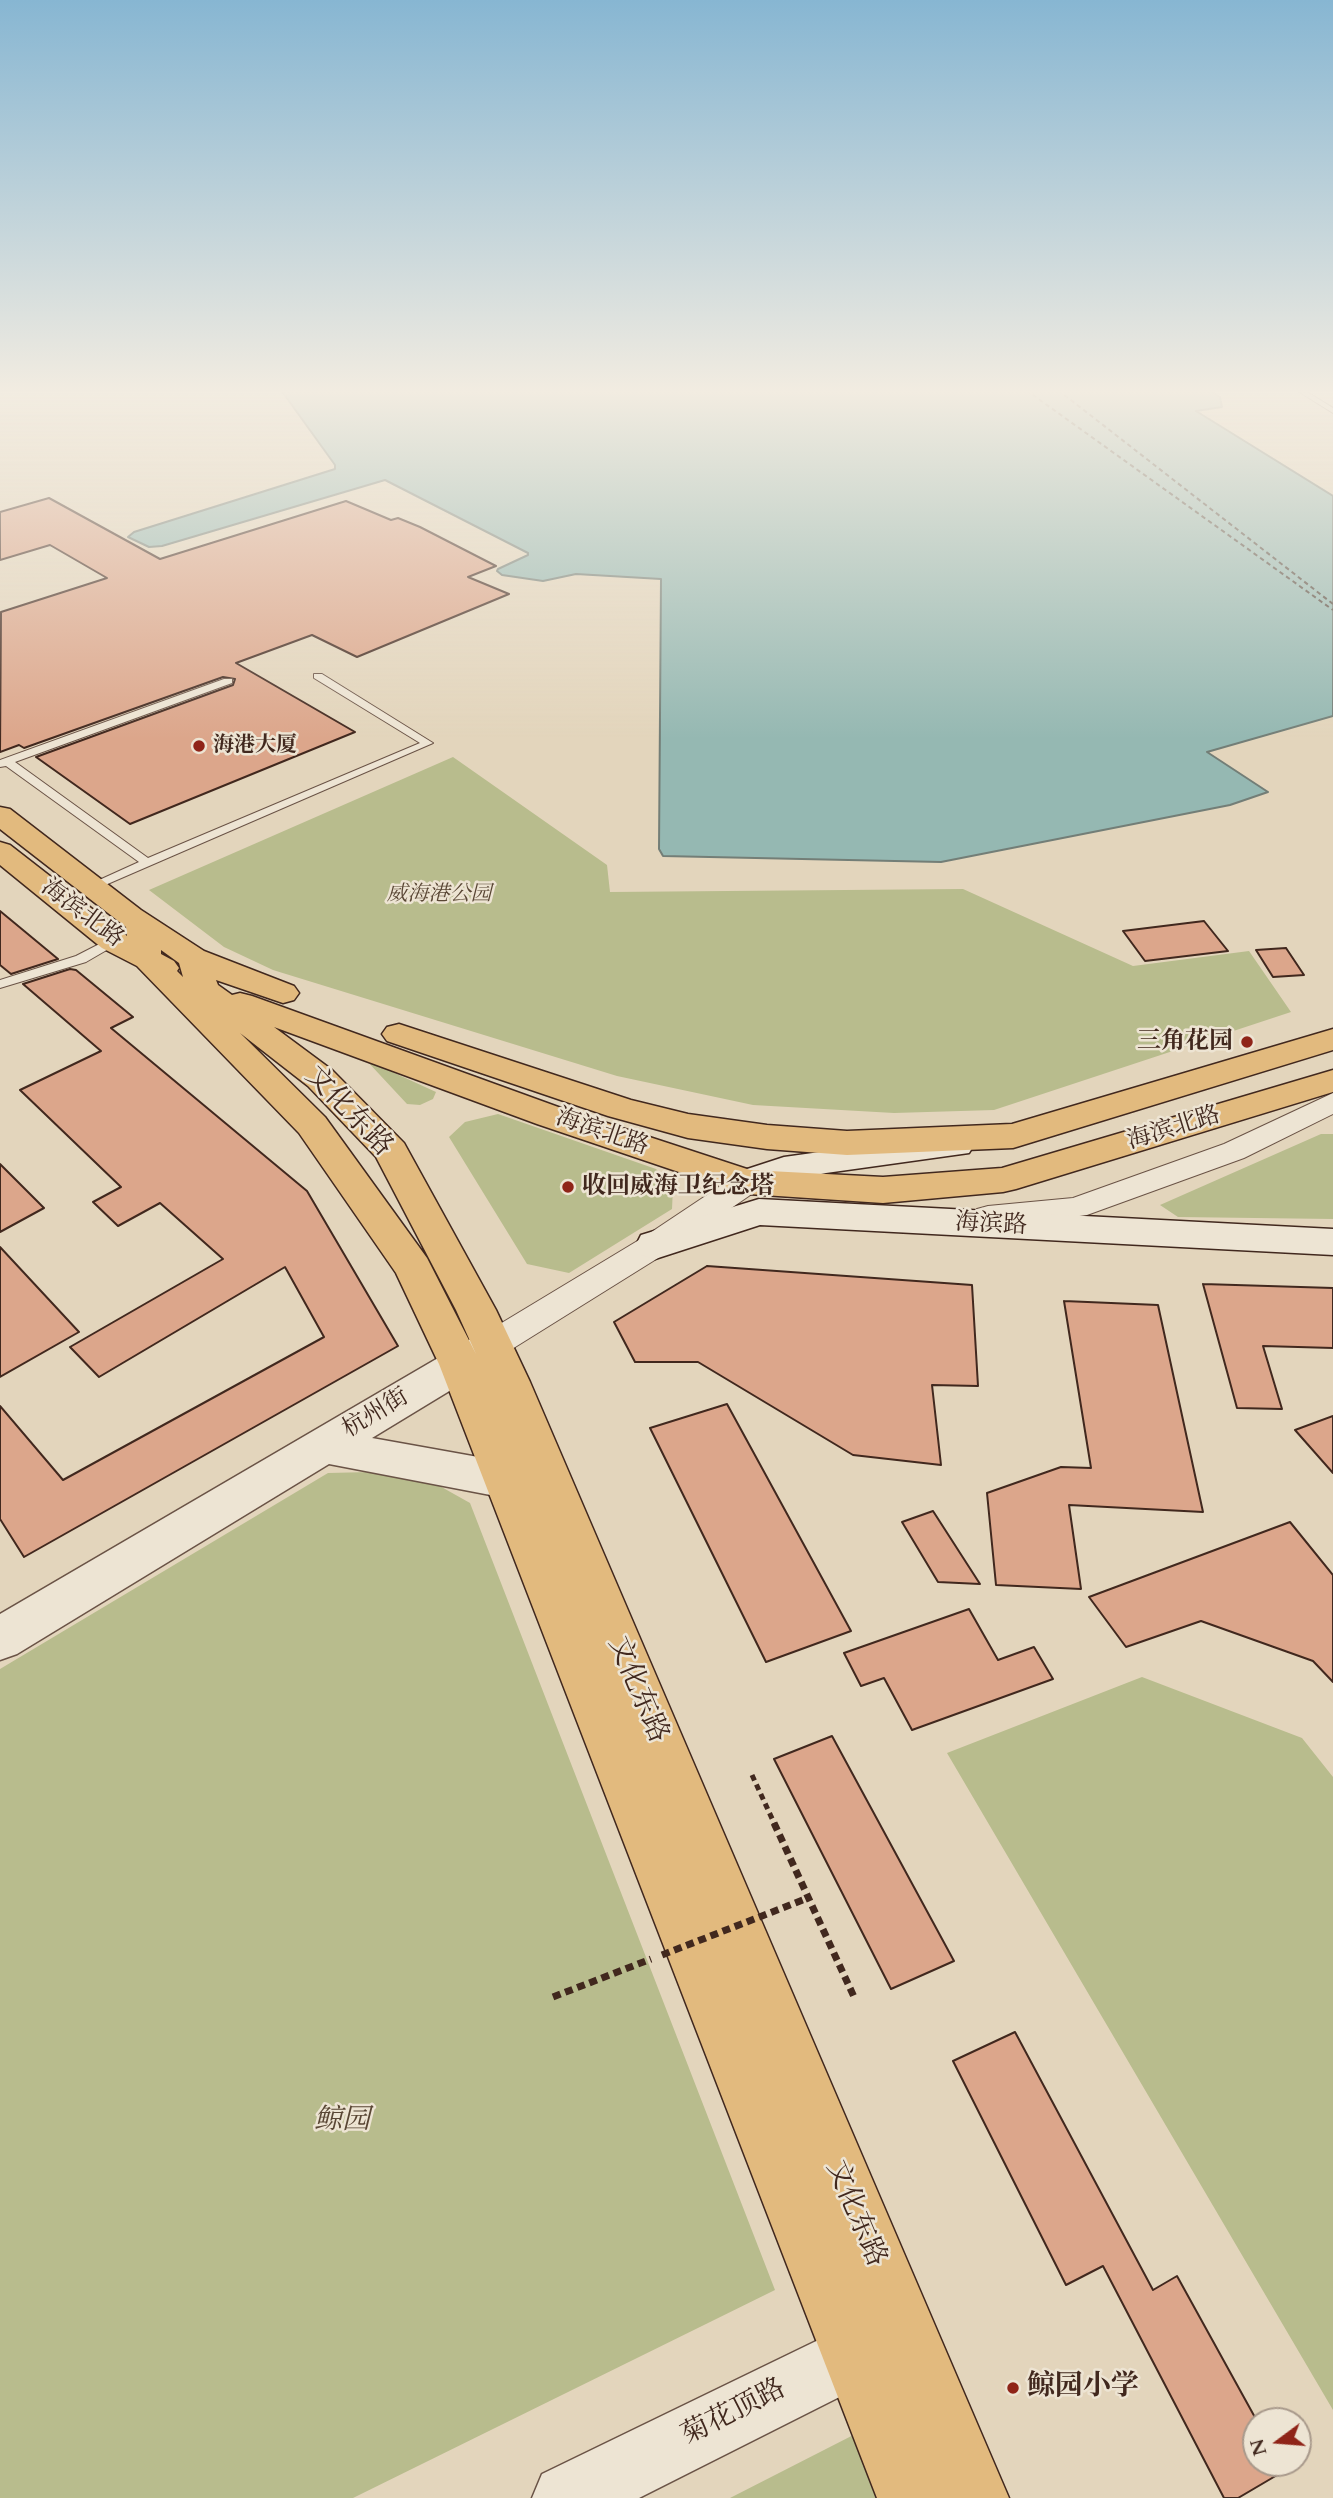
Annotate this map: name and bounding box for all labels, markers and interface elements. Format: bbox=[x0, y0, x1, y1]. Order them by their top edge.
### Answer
place label: 海港大厦 bbox=[213, 733, 297, 759]
marker: 海港大厦 bbox=[191, 738, 207, 754]
street label: 海滨北路 bbox=[35, 874, 129, 954]
park label: 威海港公园 bbox=[387, 882, 491, 908]
place label: 三角花园 bbox=[1137, 1028, 1233, 1056]
marker: 三角花园 bbox=[1239, 1034, 1255, 1050]
street label: 文化东路 bbox=[297, 1060, 399, 1164]
street label: 海滨北路 bbox=[1124, 1101, 1224, 1157]
street label: 海滨北路 bbox=[552, 1104, 652, 1162]
place label: 收回威海卫纪念塔 bbox=[582, 1173, 774, 1201]
marker: 收回威海卫纪念塔 bbox=[560, 1179, 576, 1195]
street label: 海滨路 bbox=[954, 1209, 1028, 1241]
street label: 杭州街 bbox=[338, 1383, 414, 1445]
street label: 文化东路 bbox=[600, 1632, 674, 1748]
park label: 鲸园 bbox=[314, 2105, 370, 2139]
street label: 文化东路 bbox=[818, 2156, 892, 2272]
place label: 鲸园小学 bbox=[1027, 2371, 1139, 2405]
street label: 菊花顶路 bbox=[676, 2373, 792, 2453]
marker: 鲸园小学 bbox=[1005, 2380, 1021, 2396]
north arrow bbox=[1242, 2407, 1312, 2477]
text: N bbox=[1244, 2436, 1274, 2459]

